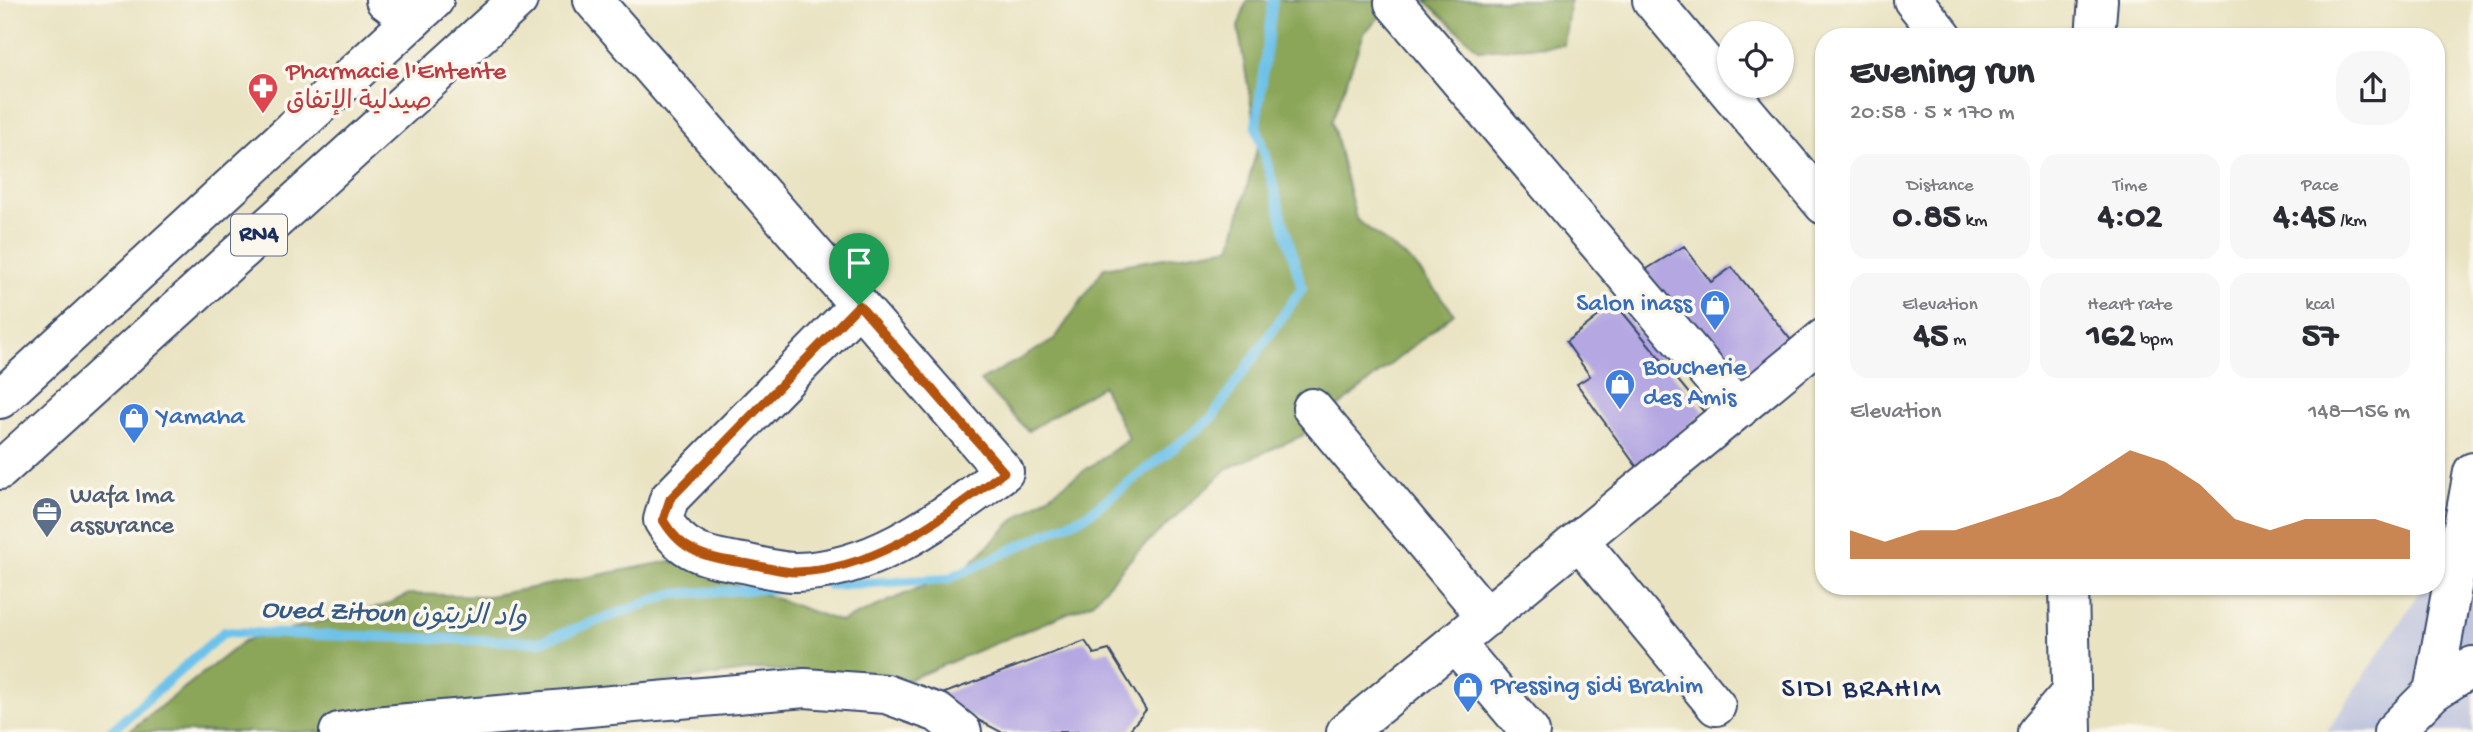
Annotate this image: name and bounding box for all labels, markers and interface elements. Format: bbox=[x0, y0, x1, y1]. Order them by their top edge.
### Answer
map controls bbox=[1717, 21, 1794, 98]
button: locate bbox=[1717, 21, 1794, 98]
button: share bbox=[2336, 51, 2410, 125]
text: Evening run bbox=[1850, 52, 2034, 96]
place label: Pharmacie l'Entente صيدلية الإتفاق bbox=[285, 58, 507, 119]
pharmacy icon: Pharmacie l'Entente صيدلية الإتفاق bbox=[246, 71, 280, 115]
text: 20:58 · 5 × 170 m bbox=[1850, 100, 2015, 127]
text: Distance bbox=[1906, 175, 1974, 198]
text: Time bbox=[2113, 175, 2147, 198]
text: Pace bbox=[2301, 175, 2339, 198]
text: 0.85 bbox=[1893, 198, 1961, 239]
text: 4:02 bbox=[2098, 198, 2162, 239]
text: 4:45 bbox=[2273, 198, 2336, 239]
text: km bbox=[1961, 210, 1987, 233]
text: /km bbox=[2336, 210, 2367, 233]
road number: RN4 bbox=[231, 214, 287, 256]
pin bbox=[829, 233, 889, 305]
icon: arrive bbox=[840, 244, 878, 282]
shop icon: Salon inass bbox=[1698, 288, 1732, 332]
place label: Salon inass bbox=[1576, 290, 1693, 321]
text: Elevation bbox=[1902, 294, 1978, 317]
text: Heart rate bbox=[2087, 294, 2173, 317]
text: kcal bbox=[2305, 294, 2335, 317]
text: 45 bbox=[1914, 317, 1948, 358]
text: 162 bbox=[2087, 317, 2136, 358]
text: 57 bbox=[2302, 317, 2338, 358]
text: m bbox=[1948, 329, 1966, 352]
text: bpm bbox=[2136, 329, 2173, 352]
place label: Boucherie des Amis bbox=[1642, 354, 1747, 415]
shop icon: Boucherie des Amis bbox=[1603, 367, 1637, 411]
text: Elevation bbox=[1850, 399, 1941, 426]
text: 148–156 m bbox=[2308, 399, 2410, 426]
shop icon: Yamaha bbox=[117, 401, 151, 445]
place label: Yamaha bbox=[155, 403, 246, 434]
place label: Wafa Ima assurance bbox=[70, 482, 176, 543]
office icon: Wafa Ima assurance bbox=[30, 495, 64, 539]
water label: Oued Zitoun واد الزيتون bbox=[261, 594, 527, 636]
shop icon: Pressing sidi Brahim bbox=[1451, 670, 1485, 714]
place label: Pressing sidi Brahim bbox=[1490, 672, 1703, 703]
district label: SIDI BRAHIM bbox=[1782, 674, 1942, 707]

